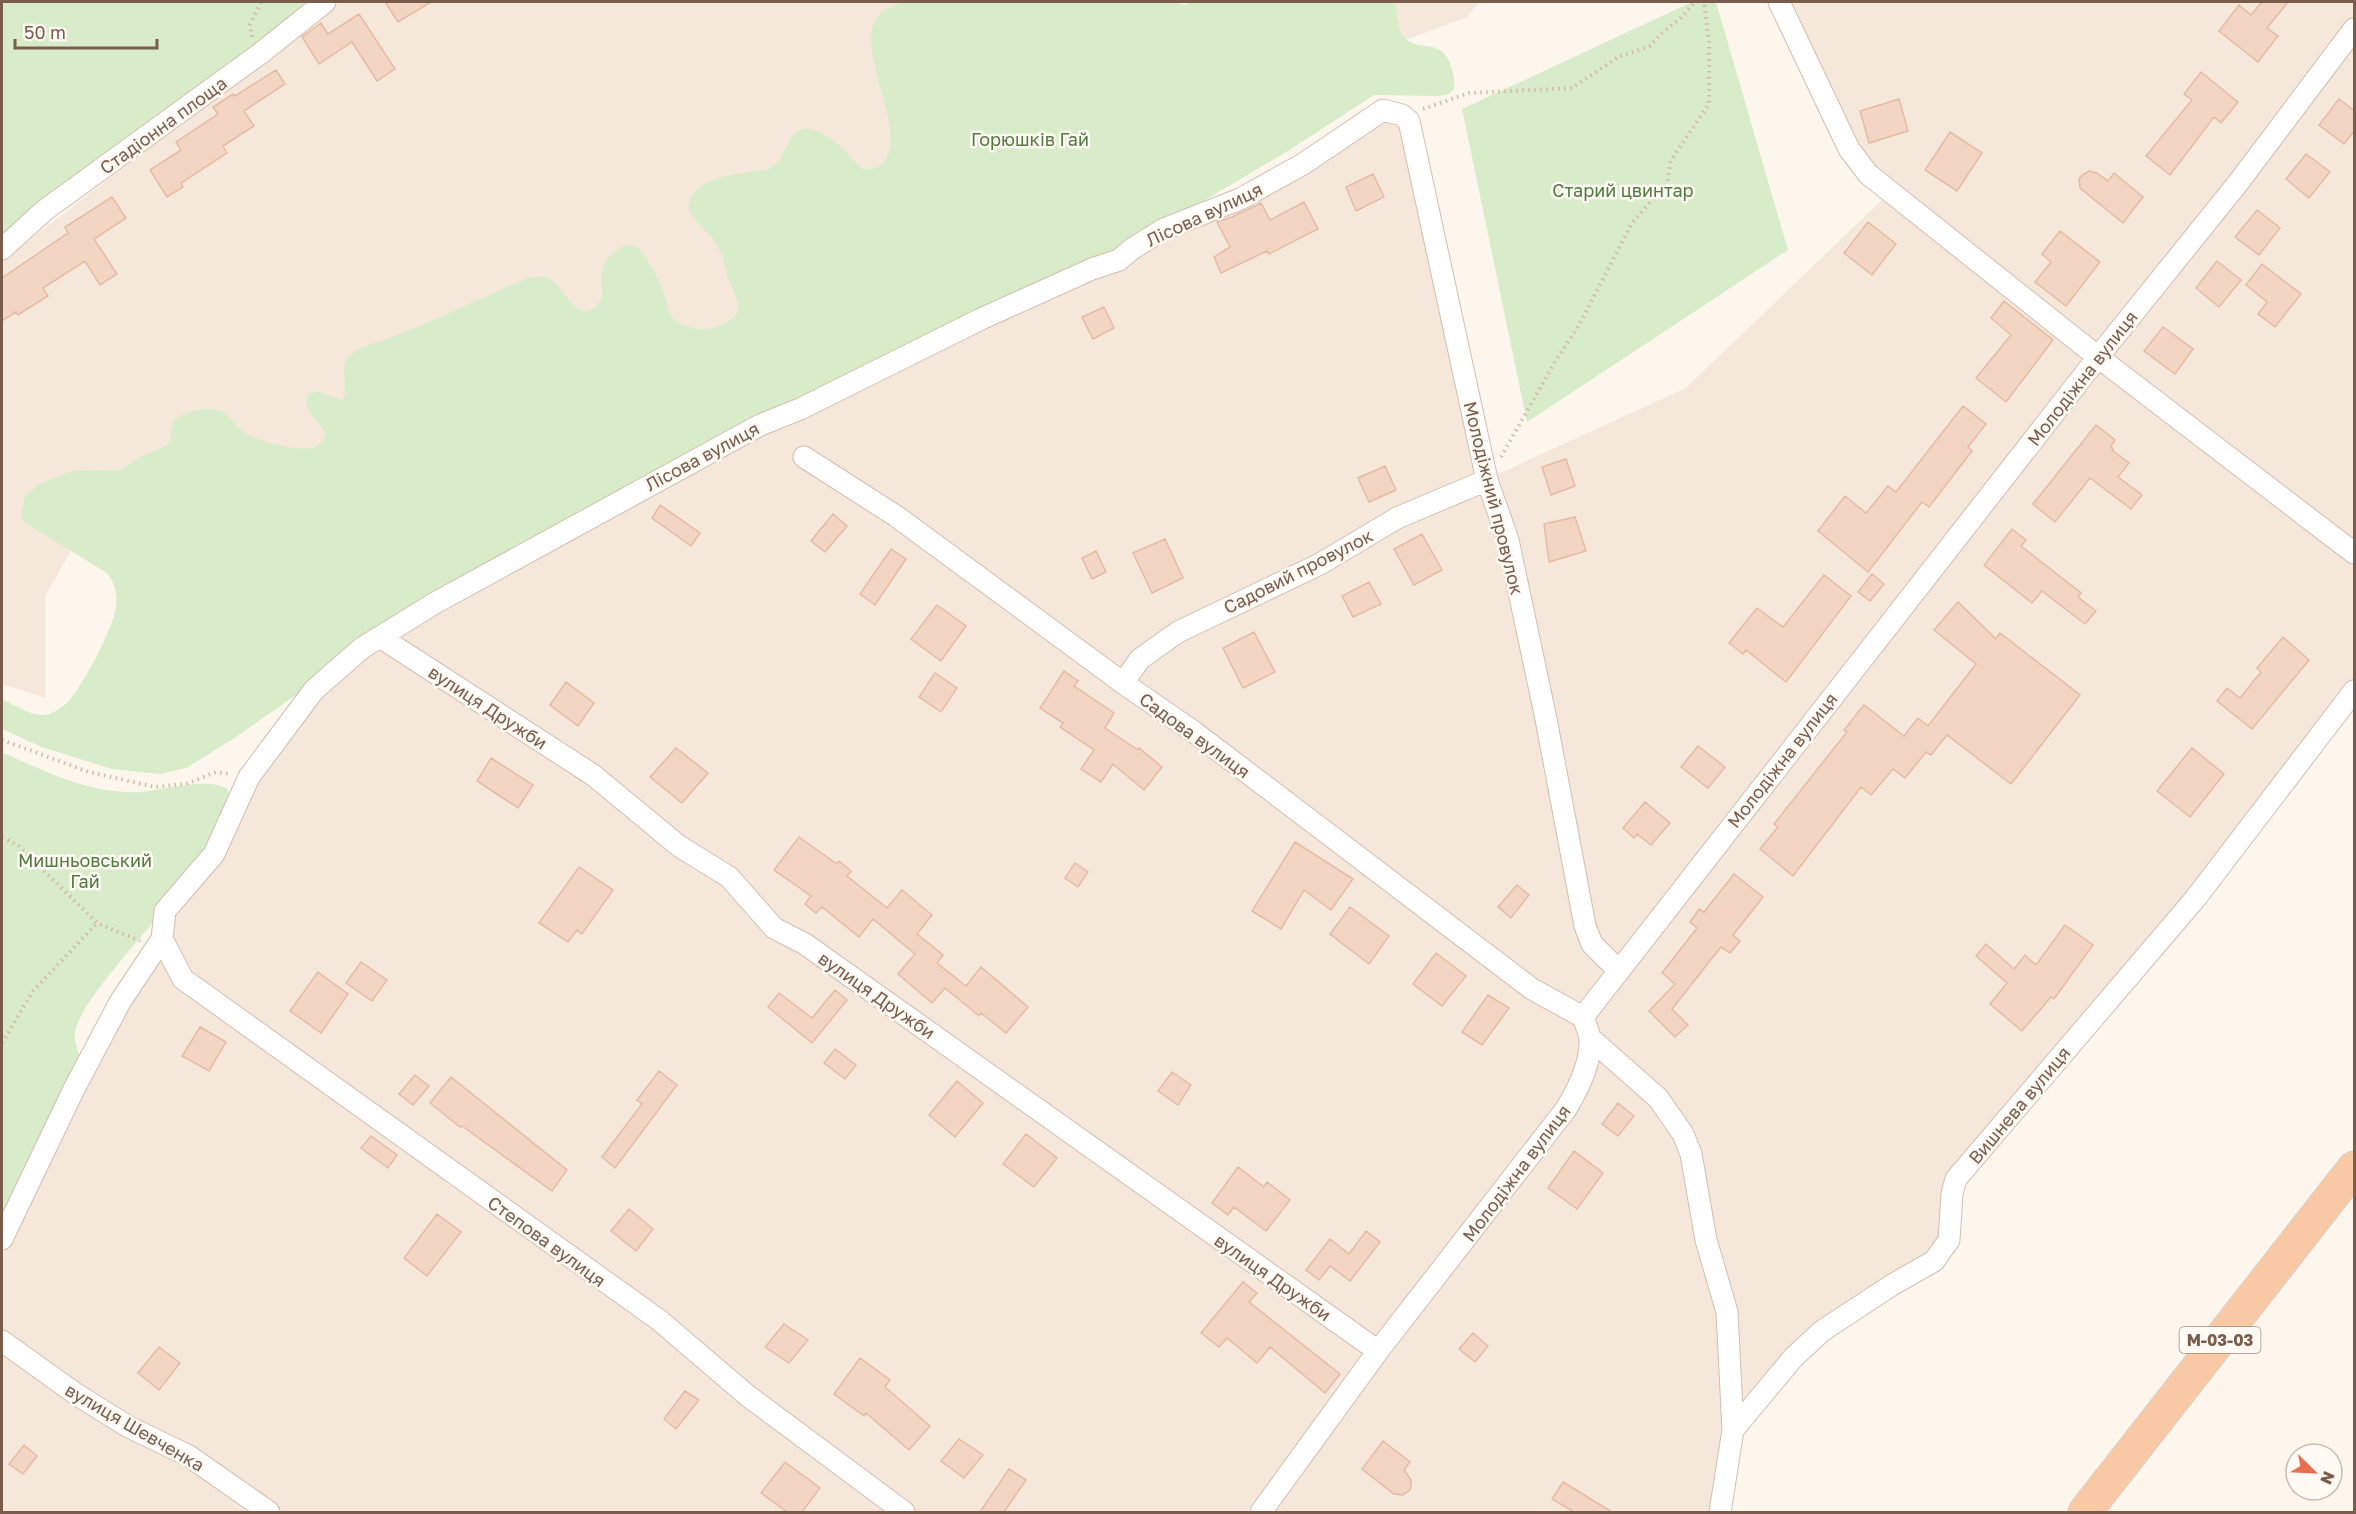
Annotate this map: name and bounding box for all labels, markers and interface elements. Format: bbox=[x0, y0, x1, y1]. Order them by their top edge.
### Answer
scale bar bbox=[15, 12, 158, 50]
text: 50 m bbox=[24, 21, 66, 43]
street label: Стадіонна площа bbox=[95, 72, 231, 178]
park label: Горюшків Гай bbox=[971, 128, 1089, 150]
street label: Лісова вулиця bbox=[1142, 177, 1266, 251]
park label: Старий цвинтар bbox=[1552, 179, 1694, 201]
street label: Молодіжна вулиця bbox=[2022, 306, 2142, 450]
street label: Молодіжний провулок bbox=[1459, 399, 1529, 597]
street label: Лісова вулиця bbox=[641, 417, 763, 495]
street label: Садовий провулок bbox=[1220, 524, 1376, 618]
street label: вулиця Дружби bbox=[424, 660, 552, 754]
street label: Садова вулиця bbox=[1135, 687, 1255, 783]
street label: Молодіжна вулиця bbox=[1722, 688, 1842, 832]
park label: Мишньовський Гай bbox=[18, 849, 152, 892]
street label: вулиця Дружби bbox=[815, 947, 939, 1043]
street label: Вишнева вулиця bbox=[1963, 1042, 2075, 1168]
street label: Молодіжна вулиця bbox=[1457, 1100, 1575, 1246]
street label: Степова вулиця bbox=[484, 1191, 610, 1291]
street label: вулиця Дружби bbox=[1211, 1229, 1335, 1325]
road number: М-03-03 bbox=[2180, 1327, 2260, 1353]
street label: вулиця Шевченка bbox=[62, 1378, 208, 1476]
north arrow bbox=[2284, 1442, 2344, 1502]
text: N bbox=[2316, 1468, 2339, 1488]

